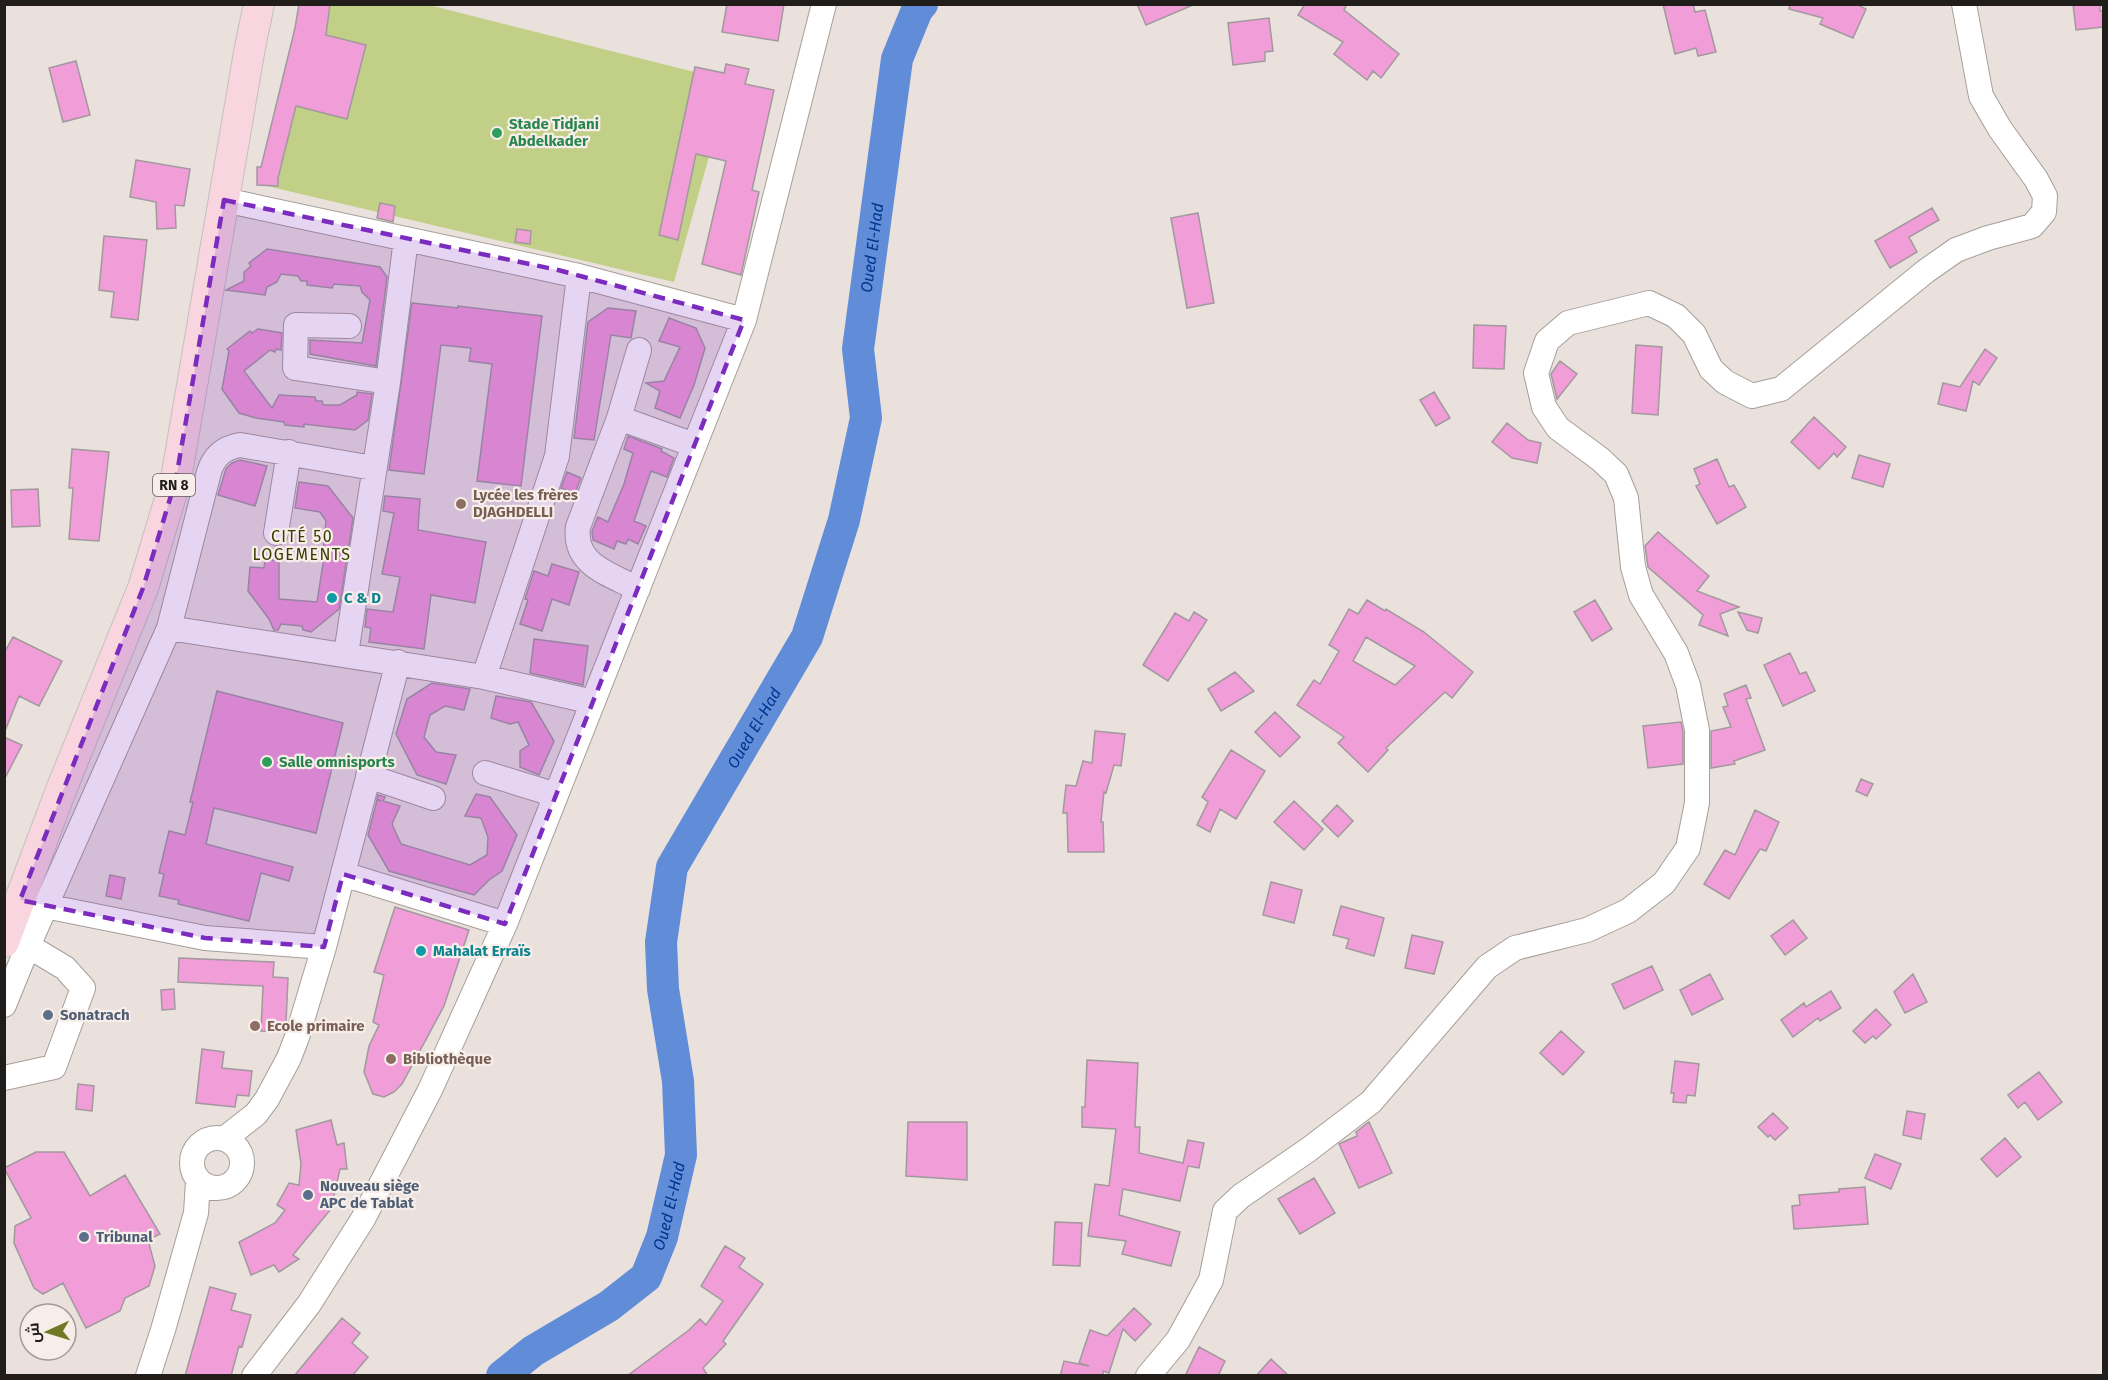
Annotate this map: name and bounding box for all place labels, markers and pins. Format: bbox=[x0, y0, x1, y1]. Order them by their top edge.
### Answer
place label: Stade Tidjani Abdelkader bbox=[508, 115, 599, 150]
marker: Stade Tidjani Abdelkader bbox=[490, 126, 504, 140]
place label: Lycée les frères DJAGHDELLI bbox=[473, 486, 578, 521]
marker: Lycée les frères DJAGHDELLI bbox=[454, 497, 468, 511]
place label: C & D bbox=[344, 589, 381, 607]
marker: C & D bbox=[325, 591, 339, 605]
place label: Salle omnisports bbox=[279, 753, 395, 771]
marker: Salle omnisports bbox=[260, 755, 274, 769]
place label: Mahalat Erraïs bbox=[433, 942, 531, 960]
marker: Mahalat Erraïs bbox=[414, 944, 428, 958]
place label: Sonatrach bbox=[60, 1006, 130, 1024]
marker: Sonatrach bbox=[41, 1008, 55, 1022]
place label: Ecole primaire bbox=[267, 1017, 365, 1035]
marker: Ecole primaire bbox=[248, 1019, 262, 1033]
place label: Bibliothèque bbox=[403, 1050, 491, 1068]
marker: Bibliothèque bbox=[384, 1052, 398, 1066]
place label: Nouveau siège APC de Tablat bbox=[319, 1177, 419, 1212]
marker: Nouveau siège APC de Tablat bbox=[301, 1188, 315, 1202]
place label: Tribunal bbox=[96, 1228, 153, 1246]
marker: Tribunal bbox=[77, 1230, 91, 1244]

